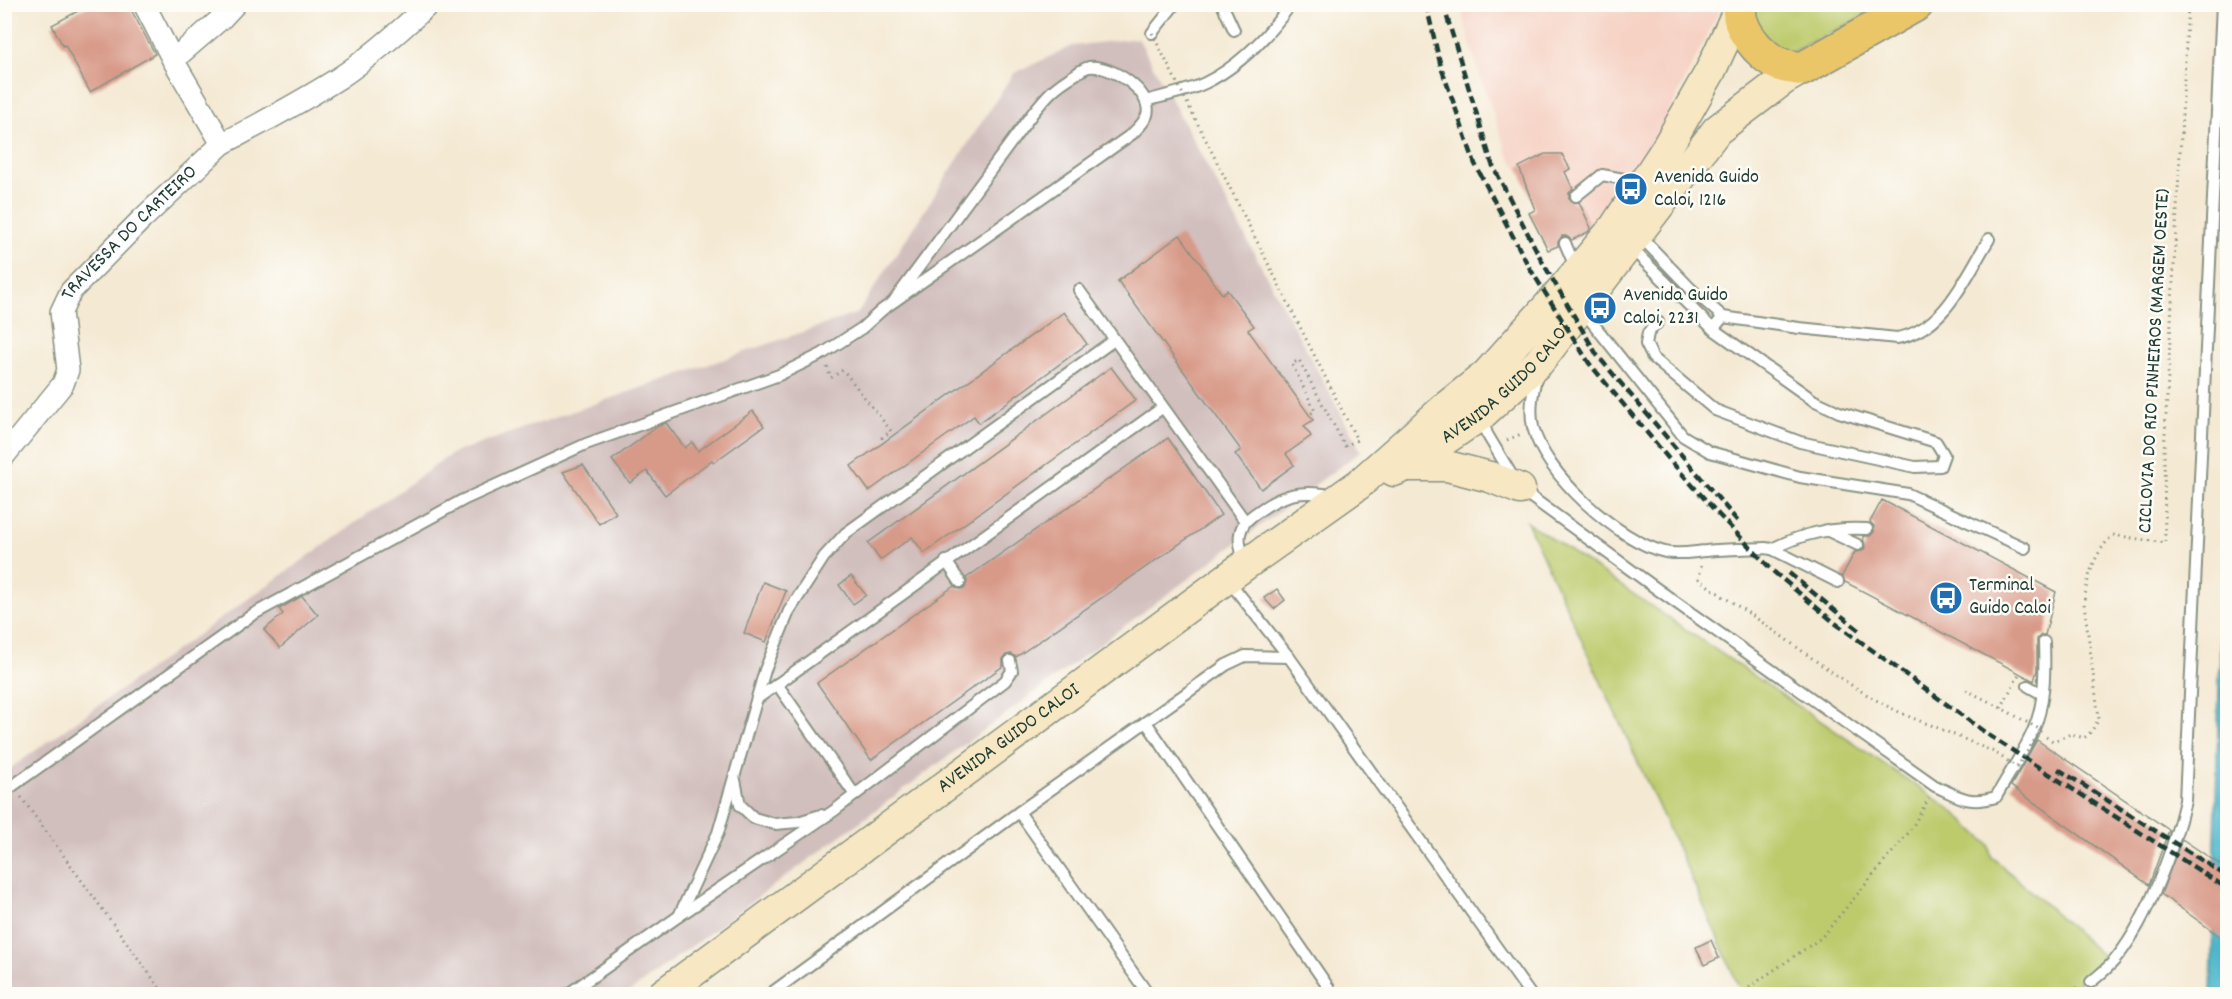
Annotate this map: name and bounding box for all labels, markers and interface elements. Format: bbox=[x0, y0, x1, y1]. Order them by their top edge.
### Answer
street label: TRAVESSA DO CARTEIRO bbox=[55, 159, 204, 305]
place label: Avenida Guido Caloi, 1216 bbox=[1654, 164, 1759, 215]
bus stop icon: Avenida Guido Caloi, 1216 bbox=[1613, 171, 1649, 207]
street label: CICLOVIA DO RIO PINHEIROS (MARGEM OESTE) bbox=[2132, 188, 2178, 534]
place label: Avenida Guido Caloi, 2231 bbox=[1623, 282, 1728, 333]
bus stop icon: Avenida Guido Caloi, 2231 bbox=[1582, 290, 1618, 326]
street label: AVENIDA GUIDO CALOI bbox=[1436, 316, 1579, 452]
place label: Terminal Guido Caloi bbox=[1969, 572, 2051, 623]
bus stop icon: Terminal Guido Caloi bbox=[1928, 580, 1964, 616]
street label: AVENIDA GUIDO CALOI bbox=[932, 677, 1086, 801]

